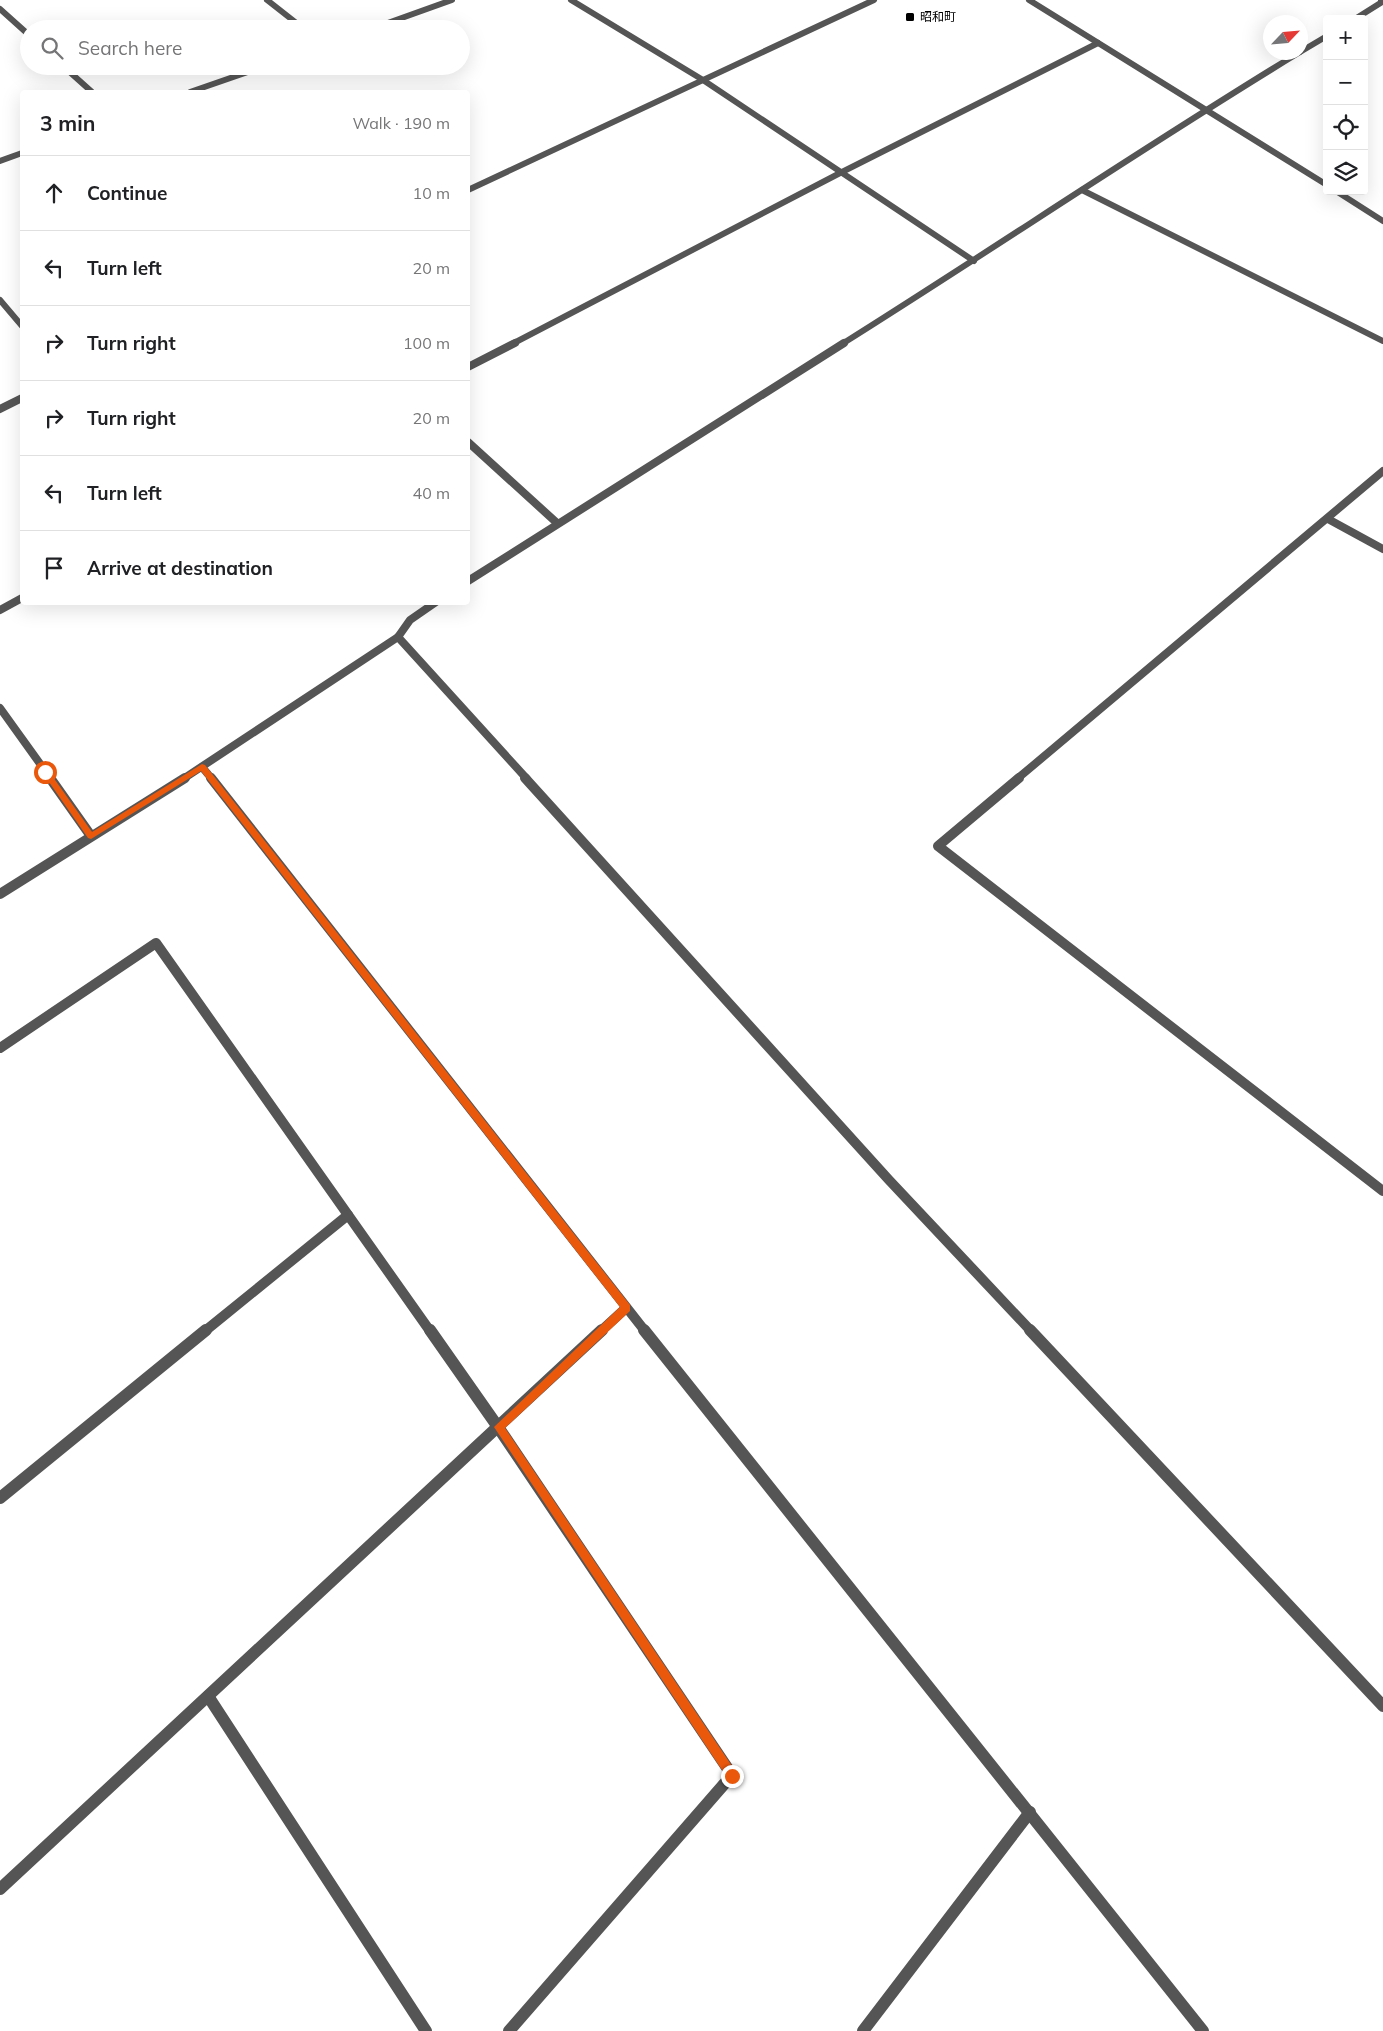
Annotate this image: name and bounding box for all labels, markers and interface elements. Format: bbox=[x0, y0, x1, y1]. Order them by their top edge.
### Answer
place label: 昭和町 bbox=[920, 9, 956, 24]
marker: 昭和町 bbox=[904, 11, 916, 23]
north arrow bbox=[1263, 15, 1308, 60]
map controls bbox=[1323, 15, 1368, 195]
button: + bbox=[1323, 15, 1368, 60]
search box bbox=[20, 20, 470, 75]
icon: search bbox=[38, 34, 66, 62]
text: Search here bbox=[78, 36, 182, 60]
button: − bbox=[1323, 60, 1368, 105]
button: locate bbox=[1323, 105, 1368, 150]
text: 3 min bbox=[40, 110, 95, 136]
text: Walk · 190 m bbox=[352, 113, 450, 133]
button: layers bbox=[1323, 150, 1368, 195]
icon: ahead bbox=[40, 179, 68, 207]
text: Continue bbox=[87, 181, 167, 205]
text: 10 m bbox=[413, 183, 450, 203]
icon: left bbox=[40, 254, 68, 282]
text: Turn left bbox=[87, 256, 162, 280]
text: 20 m bbox=[413, 258, 450, 278]
icon: right bbox=[40, 329, 68, 357]
text: Turn right bbox=[87, 331, 176, 355]
text: 100 m bbox=[403, 333, 450, 353]
icon: right bbox=[40, 404, 68, 432]
text: Turn right bbox=[87, 406, 176, 430]
text: 20 m bbox=[413, 408, 450, 428]
icon: left bbox=[40, 479, 68, 507]
text: Turn left bbox=[87, 481, 162, 505]
text: 40 m bbox=[413, 483, 450, 503]
icon: arrive bbox=[40, 554, 68, 582]
text: Arrive at destination bbox=[87, 556, 273, 580]
route start bbox=[34, 761, 57, 784]
route end bbox=[721, 1765, 744, 1788]

